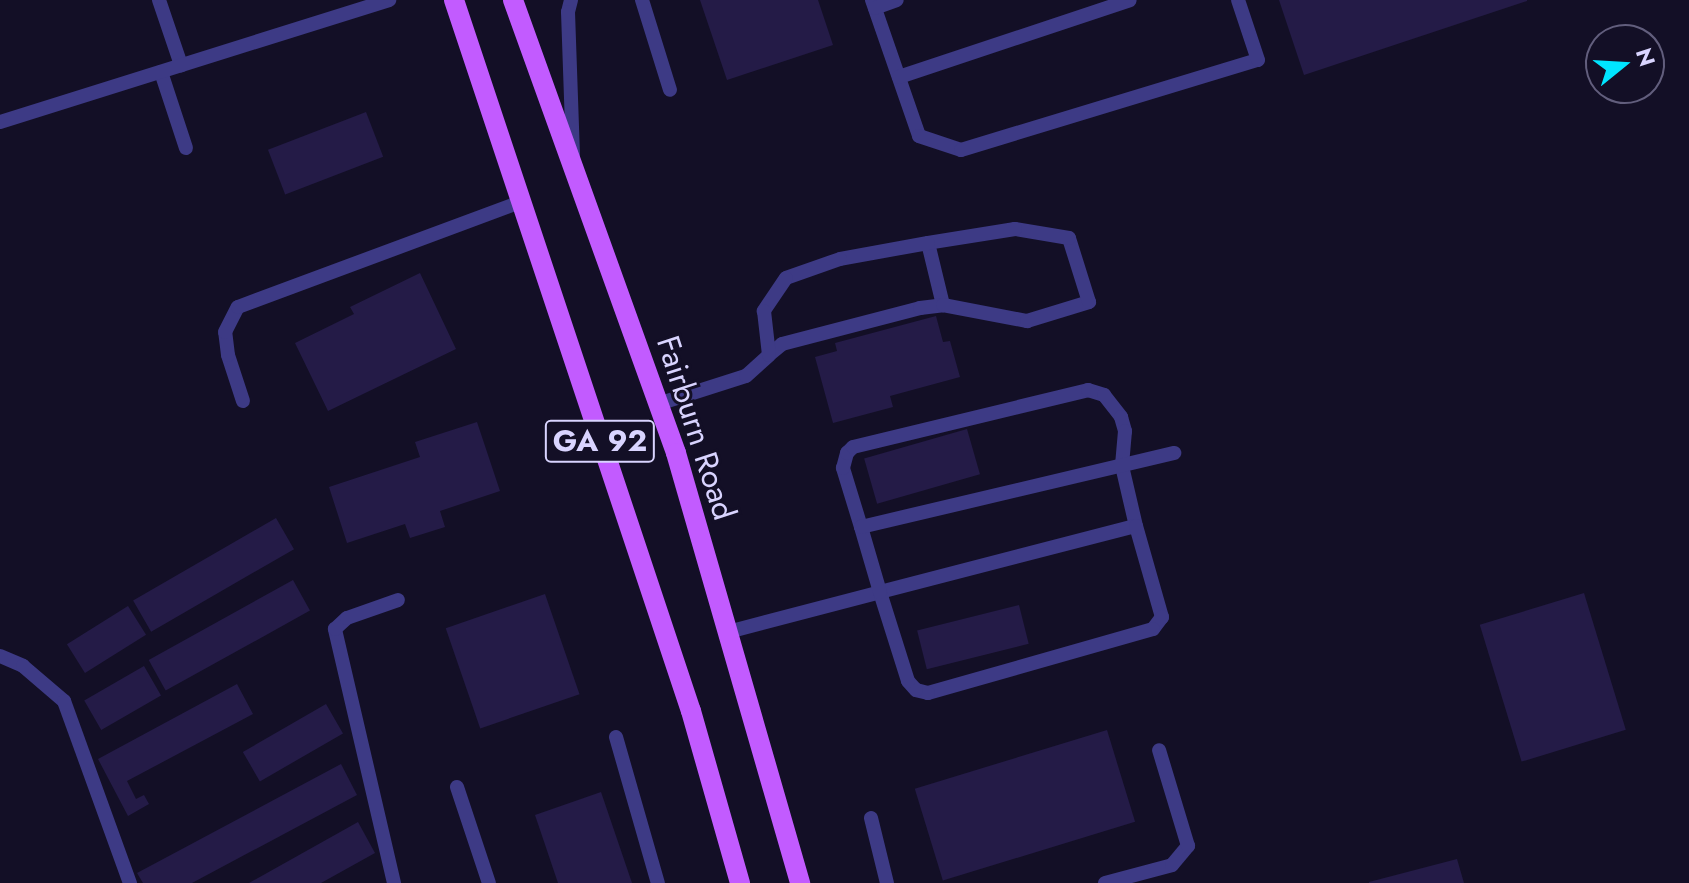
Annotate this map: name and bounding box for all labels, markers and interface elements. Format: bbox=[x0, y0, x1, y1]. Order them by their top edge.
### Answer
north arrow bbox=[1585, 24, 1665, 104]
text: N bbox=[1628, 44, 1664, 70]
street label: Fairburn Road bbox=[648, 331, 744, 525]
road number: GA 92 bbox=[544, 415, 656, 467]

